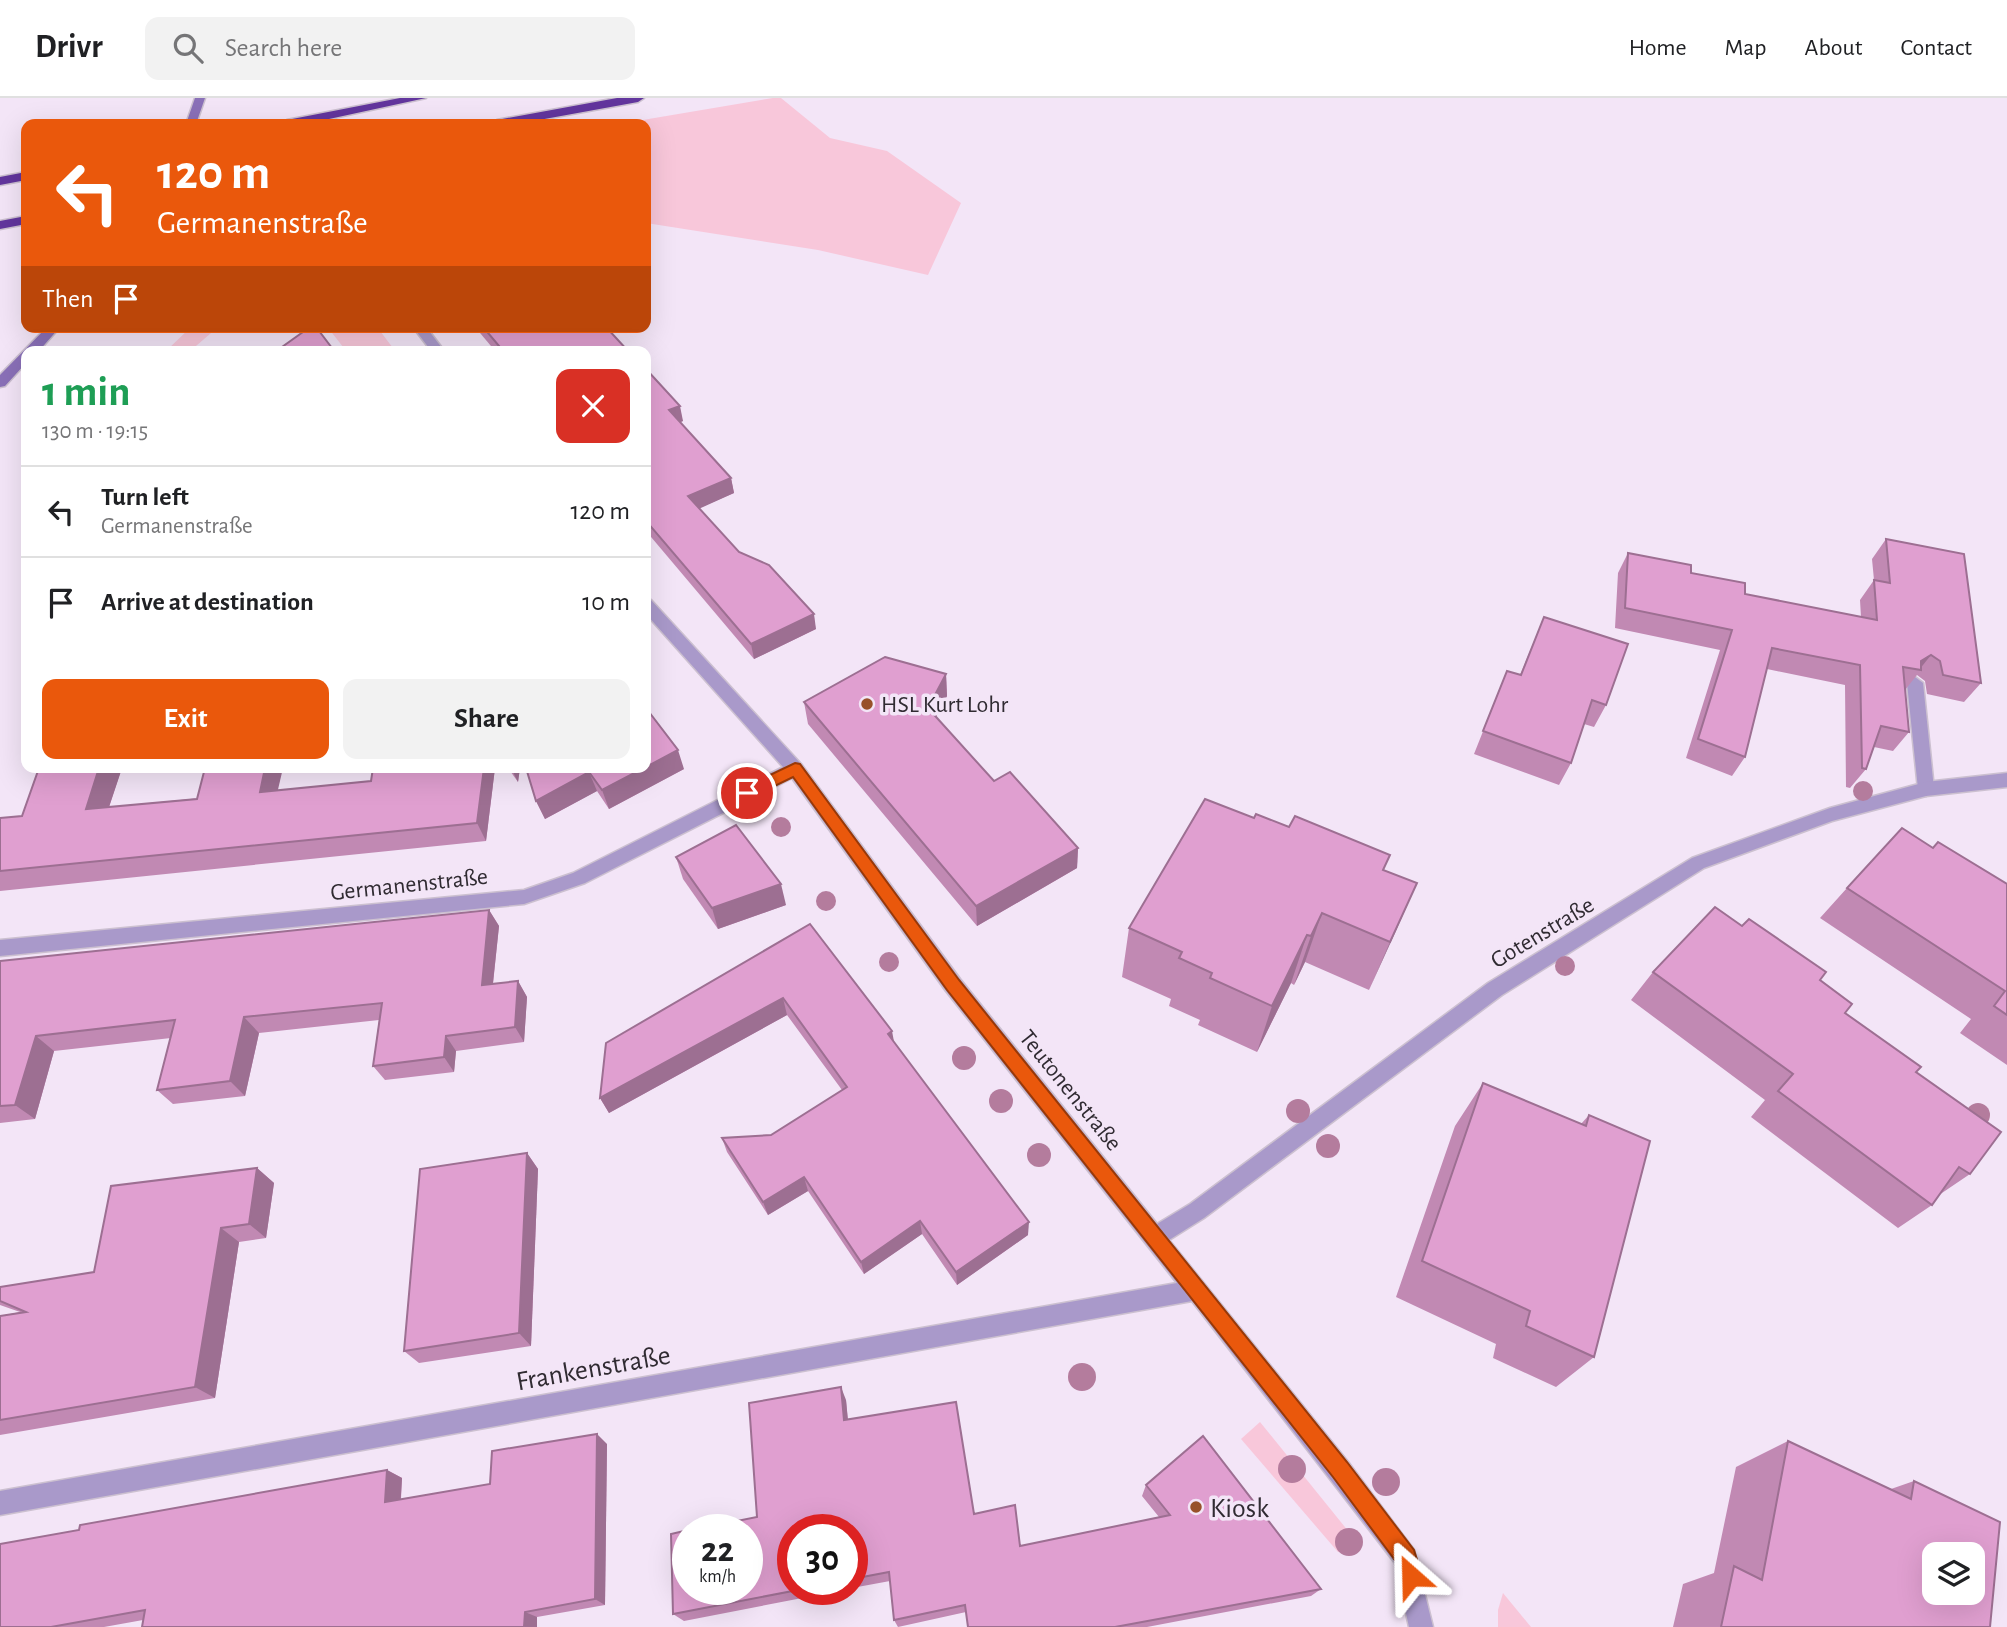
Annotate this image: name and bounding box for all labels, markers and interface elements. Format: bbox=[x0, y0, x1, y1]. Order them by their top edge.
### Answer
search box bbox=[145, 17, 635, 80]
icon: search bbox=[169, 29, 207, 67]
text: Drivr bbox=[35, 31, 103, 64]
text: Search here bbox=[225, 35, 342, 61]
text: Home bbox=[1629, 36, 1687, 60]
text: Map bbox=[1725, 36, 1767, 60]
text: About bbox=[1805, 36, 1862, 60]
text: Contact bbox=[1900, 36, 1972, 60]
icon: left bbox=[42, 147, 133, 238]
text: 120 m bbox=[157, 149, 270, 198]
text: Germanenstraße bbox=[157, 207, 368, 239]
icon: arrive bbox=[107, 280, 145, 318]
text: Then bbox=[42, 286, 93, 312]
button: close bbox=[556, 369, 630, 443]
text: 1 min bbox=[42, 371, 131, 413]
text: 130 m · 19:15 bbox=[42, 420, 148, 443]
text: Turn left bbox=[101, 484, 189, 510]
icon: left bbox=[42, 493, 80, 531]
text: 120 m bbox=[570, 498, 630, 524]
text: Germanenstraße bbox=[101, 515, 253, 538]
icon: arrive bbox=[42, 584, 80, 622]
text: Arrive at destination bbox=[101, 589, 314, 615]
text: 10 m bbox=[582, 589, 630, 615]
button: Exit bbox=[42, 679, 329, 759]
button: Share bbox=[343, 679, 630, 759]
place label: HSL Kurt Lohr bbox=[881, 693, 1008, 717]
marker: HSL Kurt Lohr bbox=[859, 696, 875, 712]
pin bbox=[717, 763, 777, 823]
icon: arrive bbox=[728, 774, 766, 812]
street label: Germanenstraße bbox=[329, 865, 489, 905]
street label: Gotenstraße bbox=[1487, 893, 1598, 973]
street label: Teutonenstraße bbox=[1014, 1026, 1126, 1156]
street label: Frankenstraße bbox=[514, 1342, 673, 1396]
place label: Kiosk bbox=[1210, 1495, 1269, 1523]
marker: Kiosk bbox=[1188, 1499, 1204, 1515]
speed limit sign: 30 bbox=[777, 1514, 868, 1605]
text: 22 bbox=[701, 1533, 734, 1568]
position arrow bbox=[1374, 1539, 1448, 1613]
map controls bbox=[1922, 1542, 1985, 1605]
button: layers bbox=[1922, 1542, 1985, 1605]
text: km/h bbox=[699, 1568, 736, 1586]

